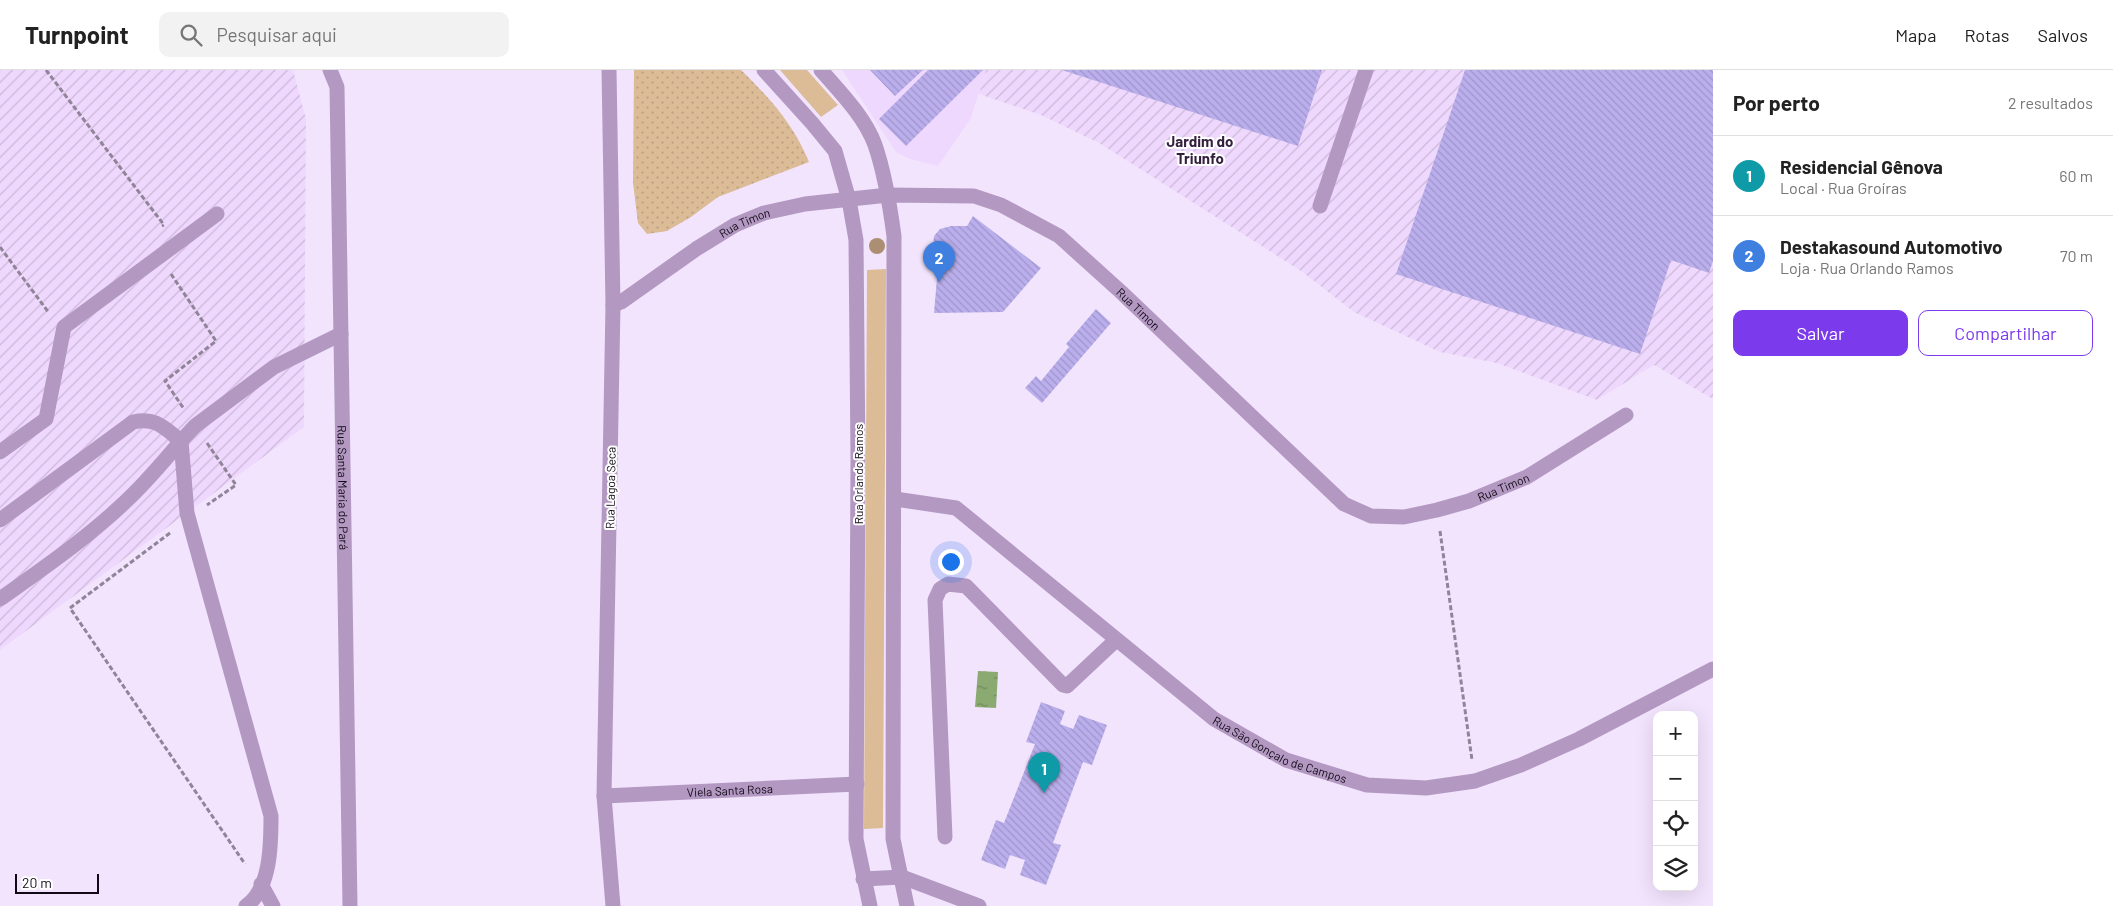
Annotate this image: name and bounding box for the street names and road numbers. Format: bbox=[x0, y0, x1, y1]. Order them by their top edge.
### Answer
street label: Rua Timon bbox=[716, 205, 771, 240]
street label: Rua Timon bbox=[1114, 285, 1163, 333]
street label: Rua Orlando Ramos bbox=[851, 424, 865, 524]
street label: Rua Santa Maria do Pará bbox=[335, 425, 351, 550]
street label: Rua Lagoa Seca bbox=[602, 447, 618, 529]
street label: Rua Timon bbox=[1475, 470, 1531, 504]
street label: Rua São Gonçalo de Campos bbox=[1210, 713, 1349, 785]
street label: Viela Santa Rosa bbox=[686, 781, 773, 799]

